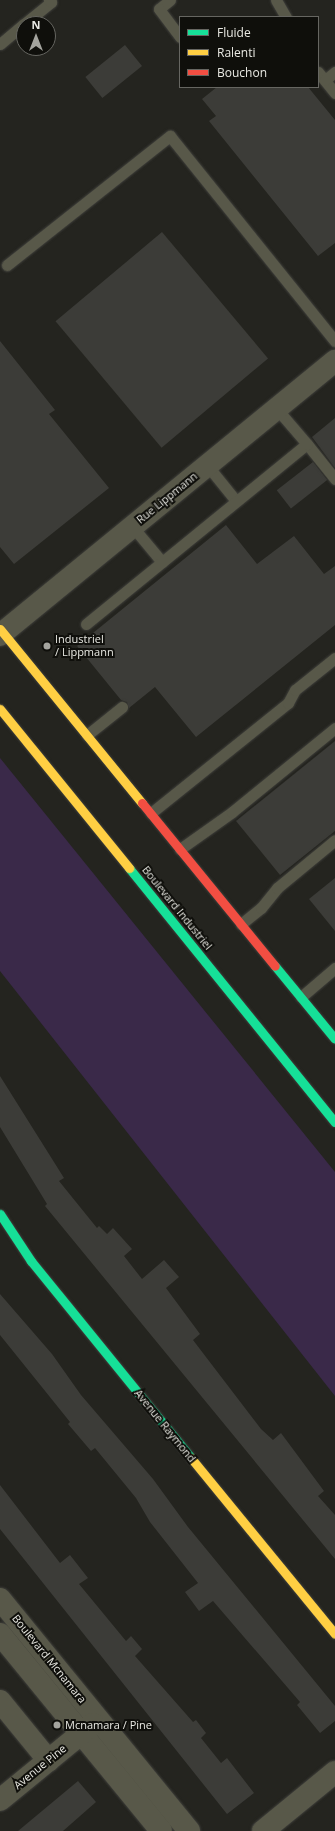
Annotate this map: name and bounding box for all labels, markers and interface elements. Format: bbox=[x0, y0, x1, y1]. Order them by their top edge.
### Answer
north arrow bbox=[16, 16, 56, 56]
legend bbox=[179, 16, 319, 88]
text: N bbox=[32, 17, 40, 32]
text: Fluide bbox=[217, 24, 251, 41]
text: Ralenti bbox=[217, 44, 256, 61]
text: Bouchon bbox=[217, 64, 267, 81]
street label: Rue Lippmann bbox=[134, 469, 200, 527]
place label: Industriel / Lippmann bbox=[55, 633, 114, 659]
marker: Industriel / Lippmann bbox=[42, 641, 52, 651]
street label: Boulevard Industriel bbox=[139, 864, 215, 952]
street label: Avenue Raymond bbox=[132, 1387, 198, 1465]
street label: Boulevard Mcnamara bbox=[9, 1612, 89, 1706]
place label: Mcnamara / Pine bbox=[65, 1718, 152, 1732]
marker: Mcnamara / Pine bbox=[52, 1720, 62, 1730]
street label: Avenue Pine bbox=[11, 1742, 69, 1792]

